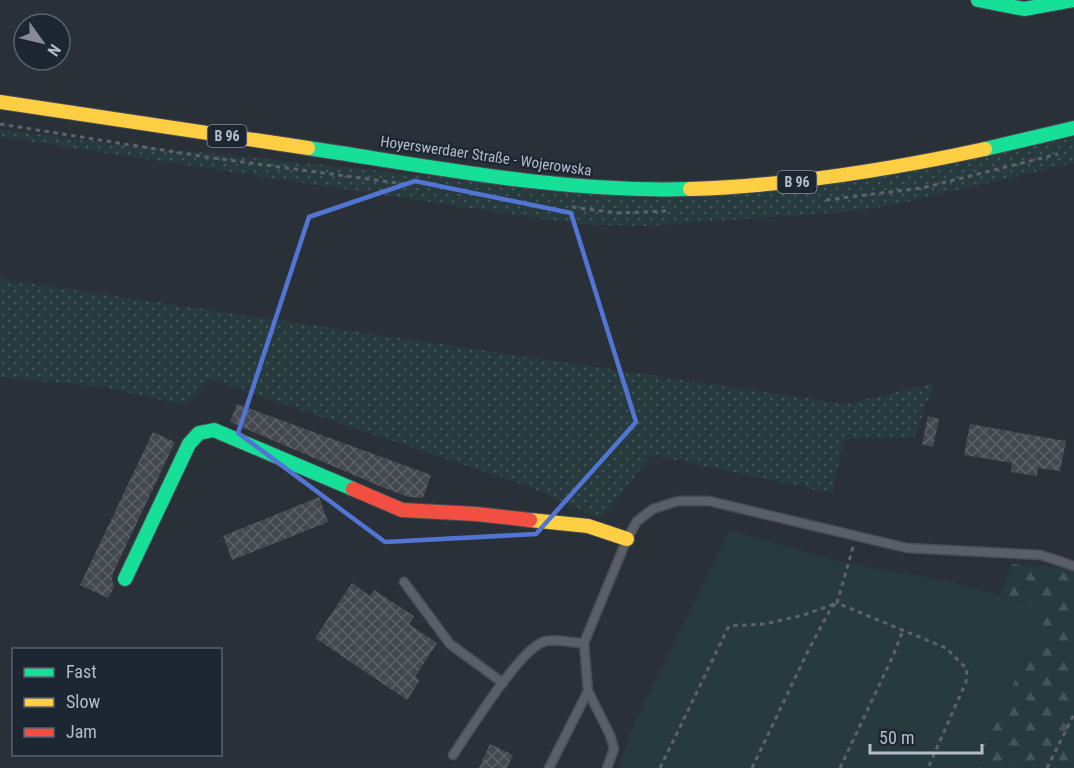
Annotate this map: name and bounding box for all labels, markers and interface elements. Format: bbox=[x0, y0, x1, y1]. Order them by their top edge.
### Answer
north arrow bbox=[12, 12, 72, 72]
text: N bbox=[43, 41, 65, 59]
road number: B 96 bbox=[208, 125, 246, 147]
street label: Hoyerswerdaer Straße - Wojerowska bbox=[379, 132, 593, 180]
road number: B 96 bbox=[778, 171, 816, 193]
legend bbox=[12, 648, 222, 756]
text: Fast bbox=[66, 661, 97, 682]
text: Slow bbox=[66, 691, 101, 712]
scale bar bbox=[870, 717, 982, 755]
text: Jam bbox=[66, 721, 97, 742]
text: 50 m bbox=[879, 727, 914, 748]

